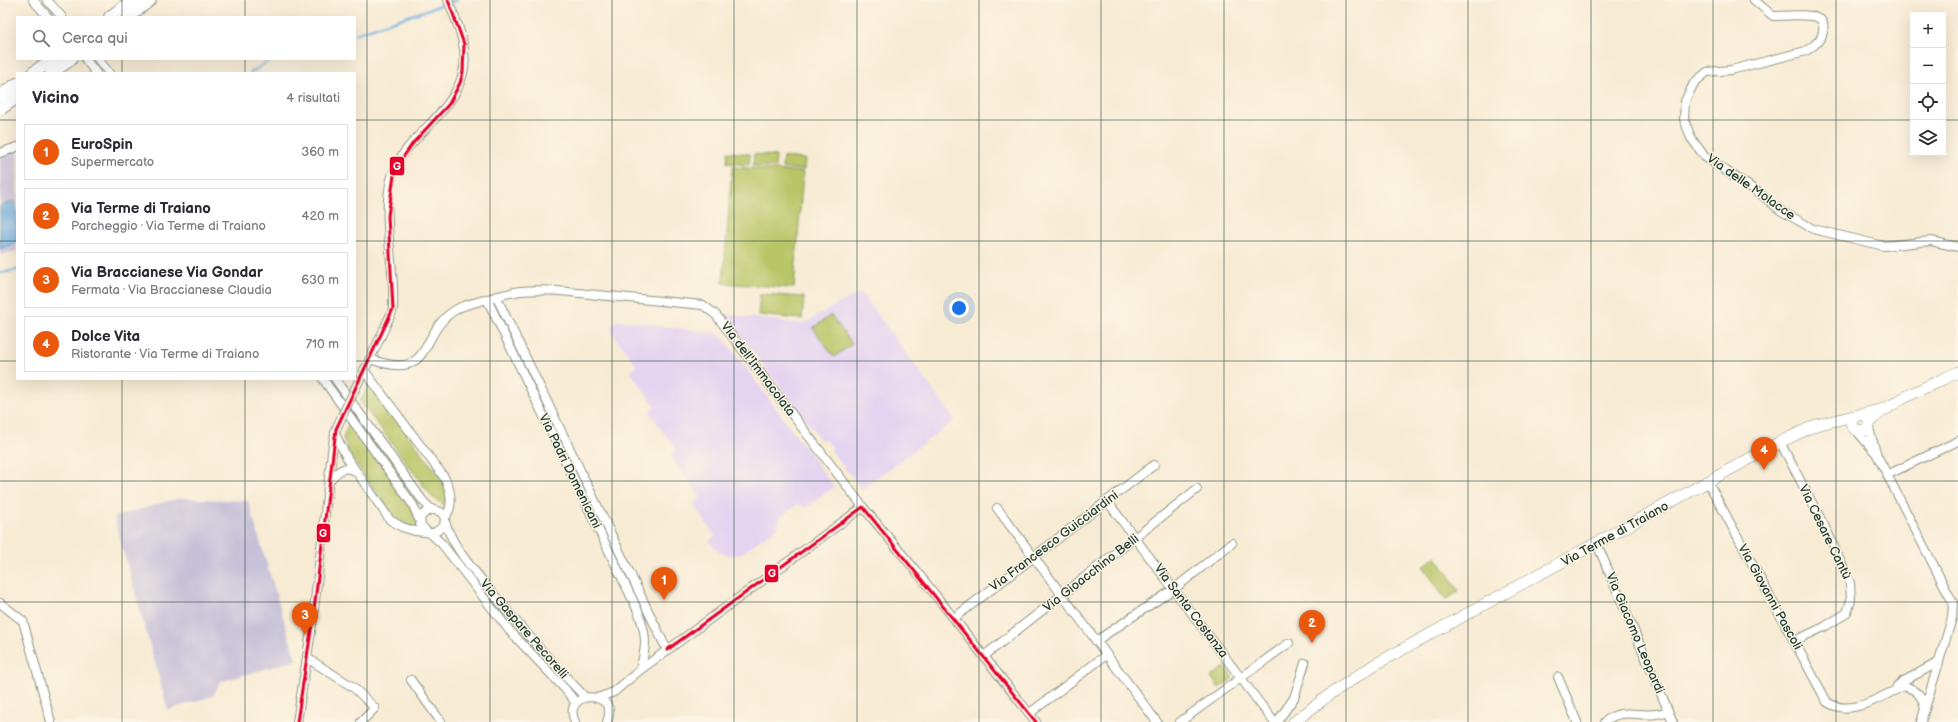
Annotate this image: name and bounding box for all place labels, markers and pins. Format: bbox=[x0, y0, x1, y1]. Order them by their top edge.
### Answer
pin: 4 bbox=[1751, 437, 1777, 470]
pin: 1 bbox=[651, 567, 677, 600]
pin: 3 bbox=[292, 602, 318, 635]
pin: 2 bbox=[1299, 610, 1325, 643]

